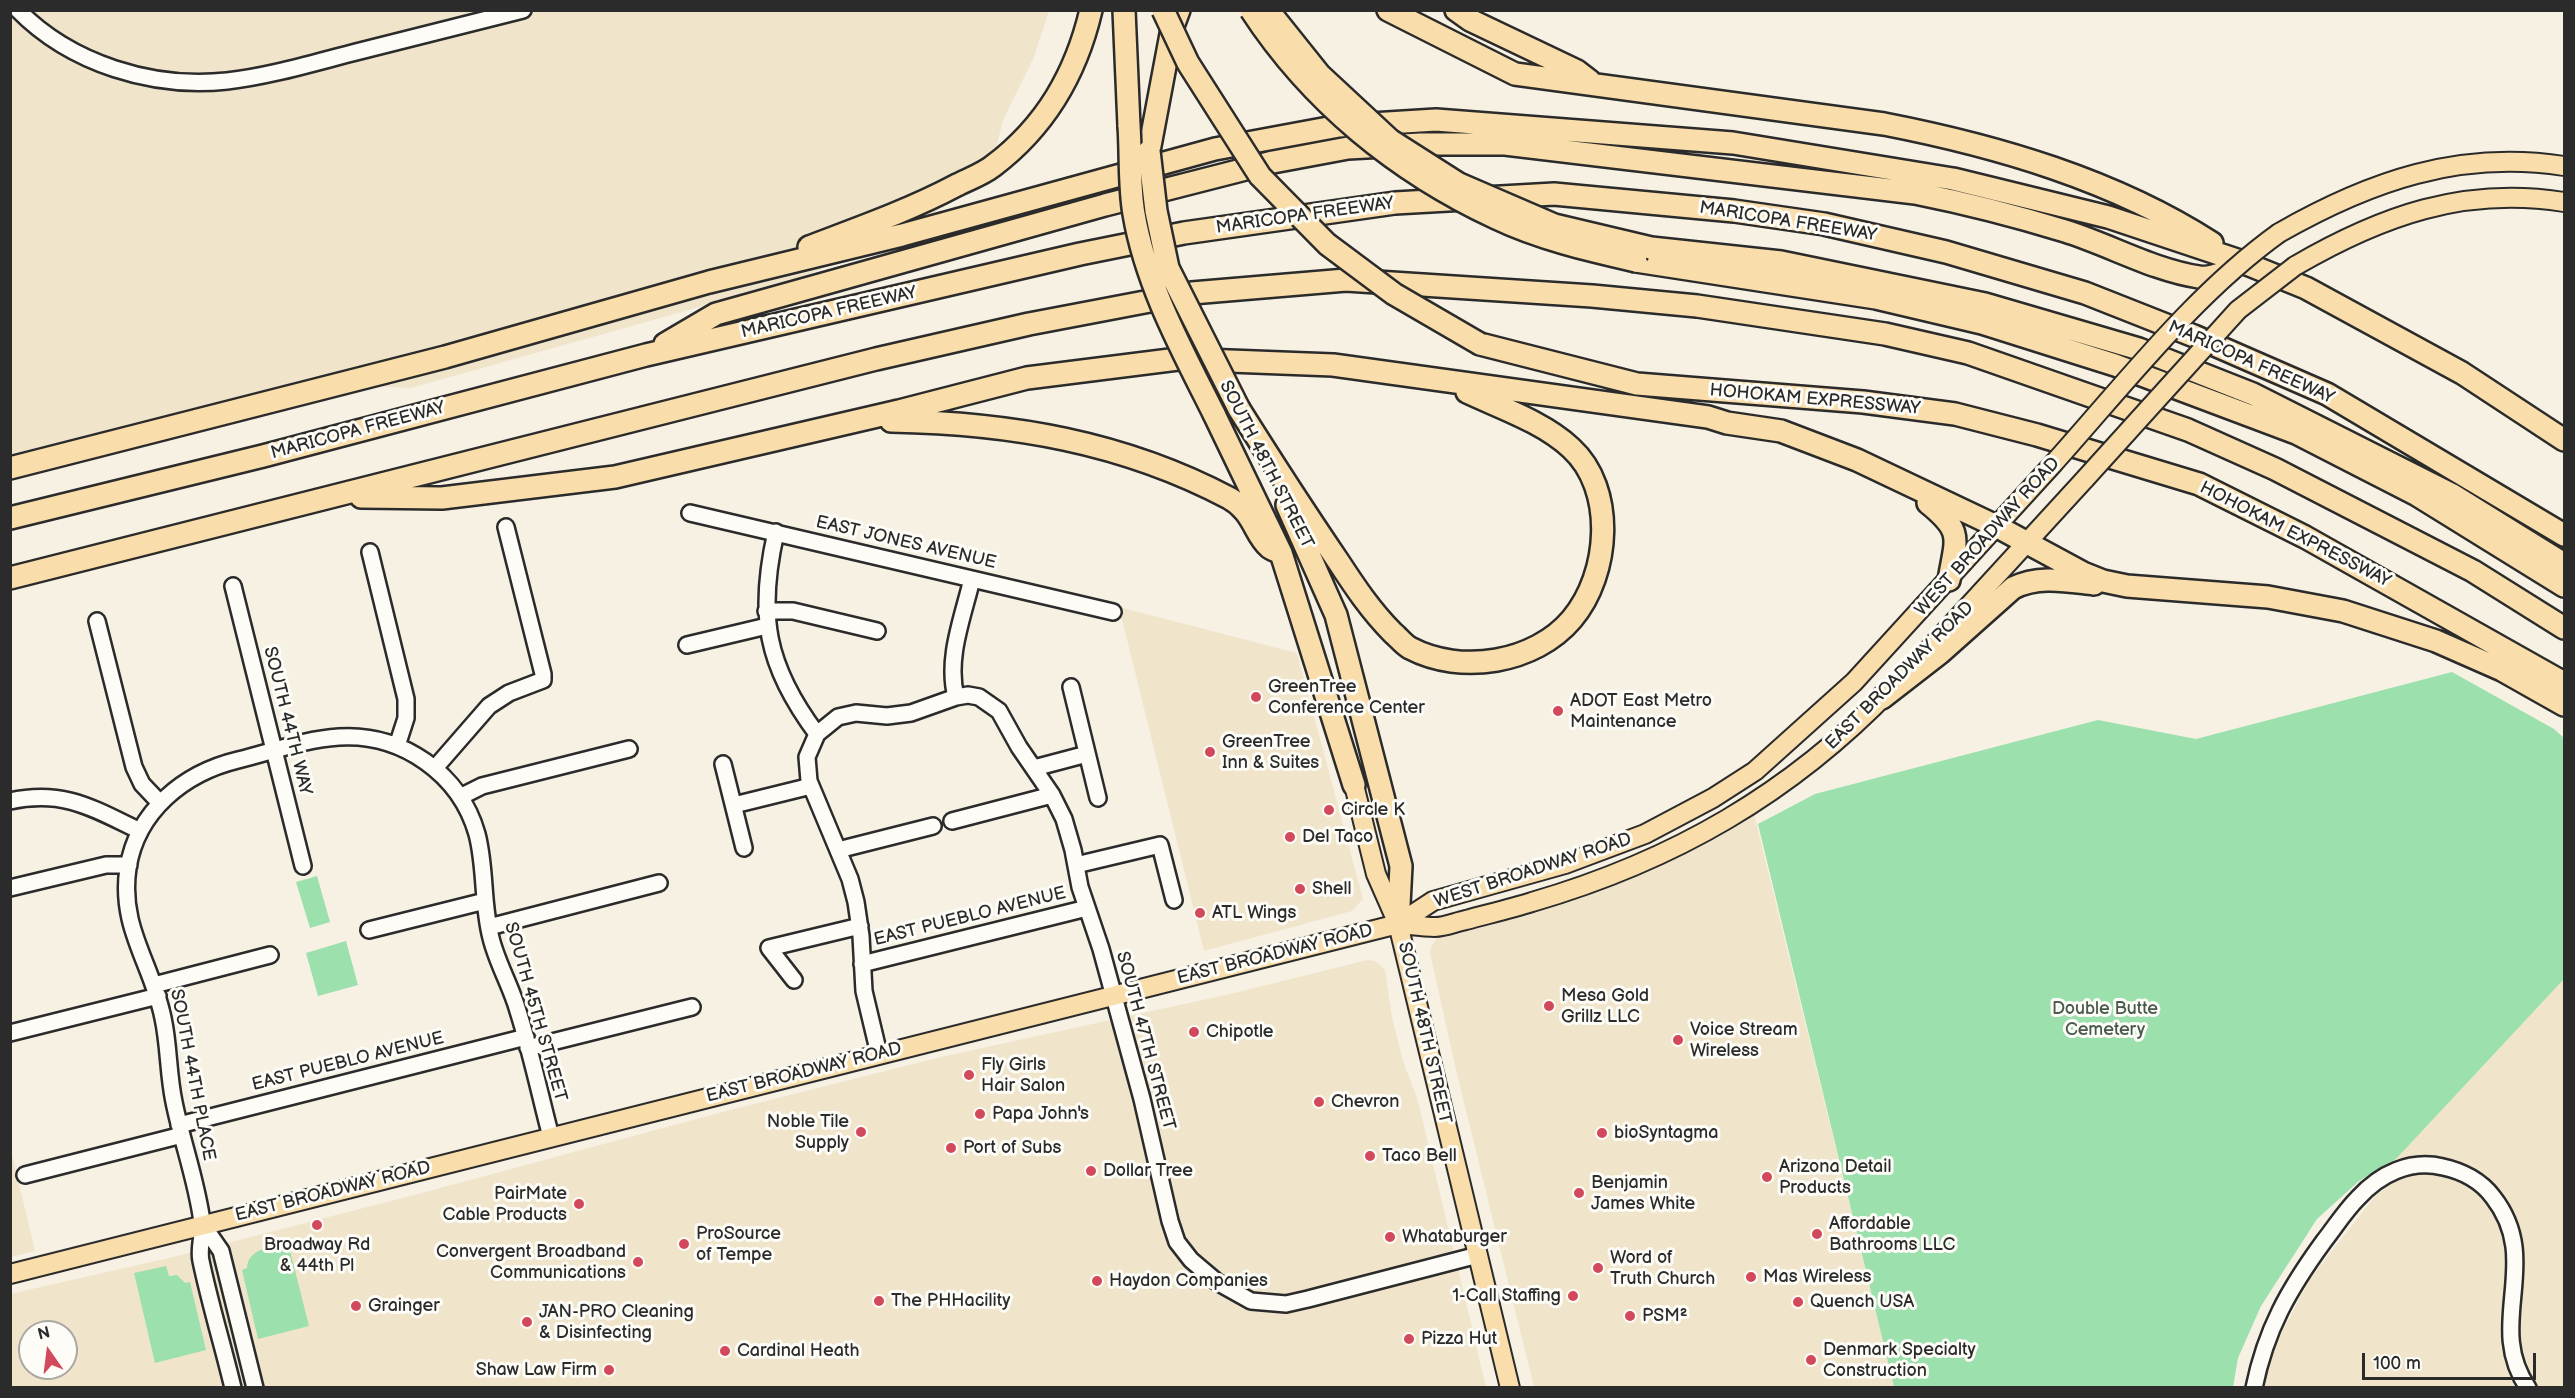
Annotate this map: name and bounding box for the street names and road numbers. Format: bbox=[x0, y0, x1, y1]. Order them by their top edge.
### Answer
street label: MARICOPA FREEWAY bbox=[1215, 193, 1395, 239]
street label: MARICOPA FREEWAY bbox=[1698, 197, 1878, 247]
street label: MARICOPA FREEWAY bbox=[739, 282, 919, 344]
street label: MARICOPA FREEWAY bbox=[2165, 317, 2337, 409]
street label: SOUTH 48TH STREET bbox=[1214, 377, 1318, 553]
street label: HOHOKAM EXPRESSWAY bbox=[1709, 380, 1921, 420]
street label: MARICOPA FREEWAY bbox=[269, 397, 447, 465]
street label: WEST BROADWAY ROAD bbox=[1911, 453, 2065, 621]
street label: HOHOKAM EXPRESSWAY bbox=[2196, 477, 2394, 593]
street label: EAST JONES AVENUE bbox=[814, 512, 998, 574]
street label: EAST BROADWAY ROAD bbox=[1821, 597, 1979, 755]
street label: SOUTH 44TH WAY bbox=[258, 645, 316, 797]
street label: WEST BROADWAY ROAD bbox=[1432, 829, 1634, 913]
street label: EAST PUEBLO AVENUE bbox=[872, 883, 1068, 951]
street label: SOUTH 45TH STREET bbox=[499, 920, 571, 1104]
street label: EAST BROADWAY ROAD bbox=[1175, 920, 1375, 990]
street label: SOUTH 48TH STREET bbox=[1393, 940, 1455, 1126]
street label: SOUTH 47TH STREET bbox=[1111, 949, 1179, 1133]
street label: SOUTH 44TH PLACE bbox=[165, 987, 219, 1163]
street label: EAST PUEBLO AVENUE bbox=[250, 1028, 446, 1096]
street label: EAST BROADWAY ROAD bbox=[704, 1038, 904, 1108]
street label: EAST BROADWAY ROAD bbox=[233, 1157, 433, 1227]

